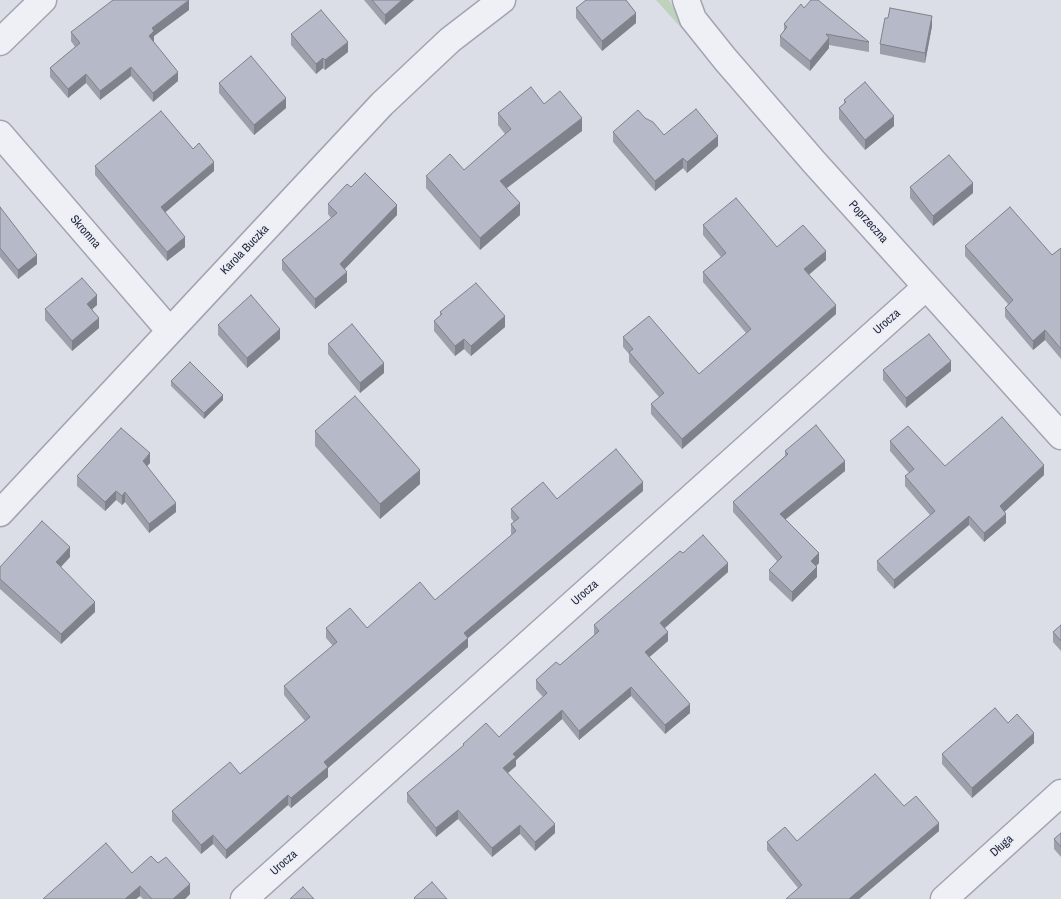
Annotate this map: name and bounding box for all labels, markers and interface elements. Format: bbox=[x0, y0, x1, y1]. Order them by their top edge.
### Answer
street label: Poprzeczna bbox=[845, 198, 891, 246]
street label: Skromna bbox=[67, 212, 103, 252]
street label: Karola Buczka bbox=[218, 222, 272, 278]
street label: Urocza bbox=[871, 306, 903, 338]
street label: Urocza bbox=[569, 577, 601, 609]
street label: Długa bbox=[988, 832, 1016, 860]
street label: Urocza bbox=[268, 847, 300, 879]

